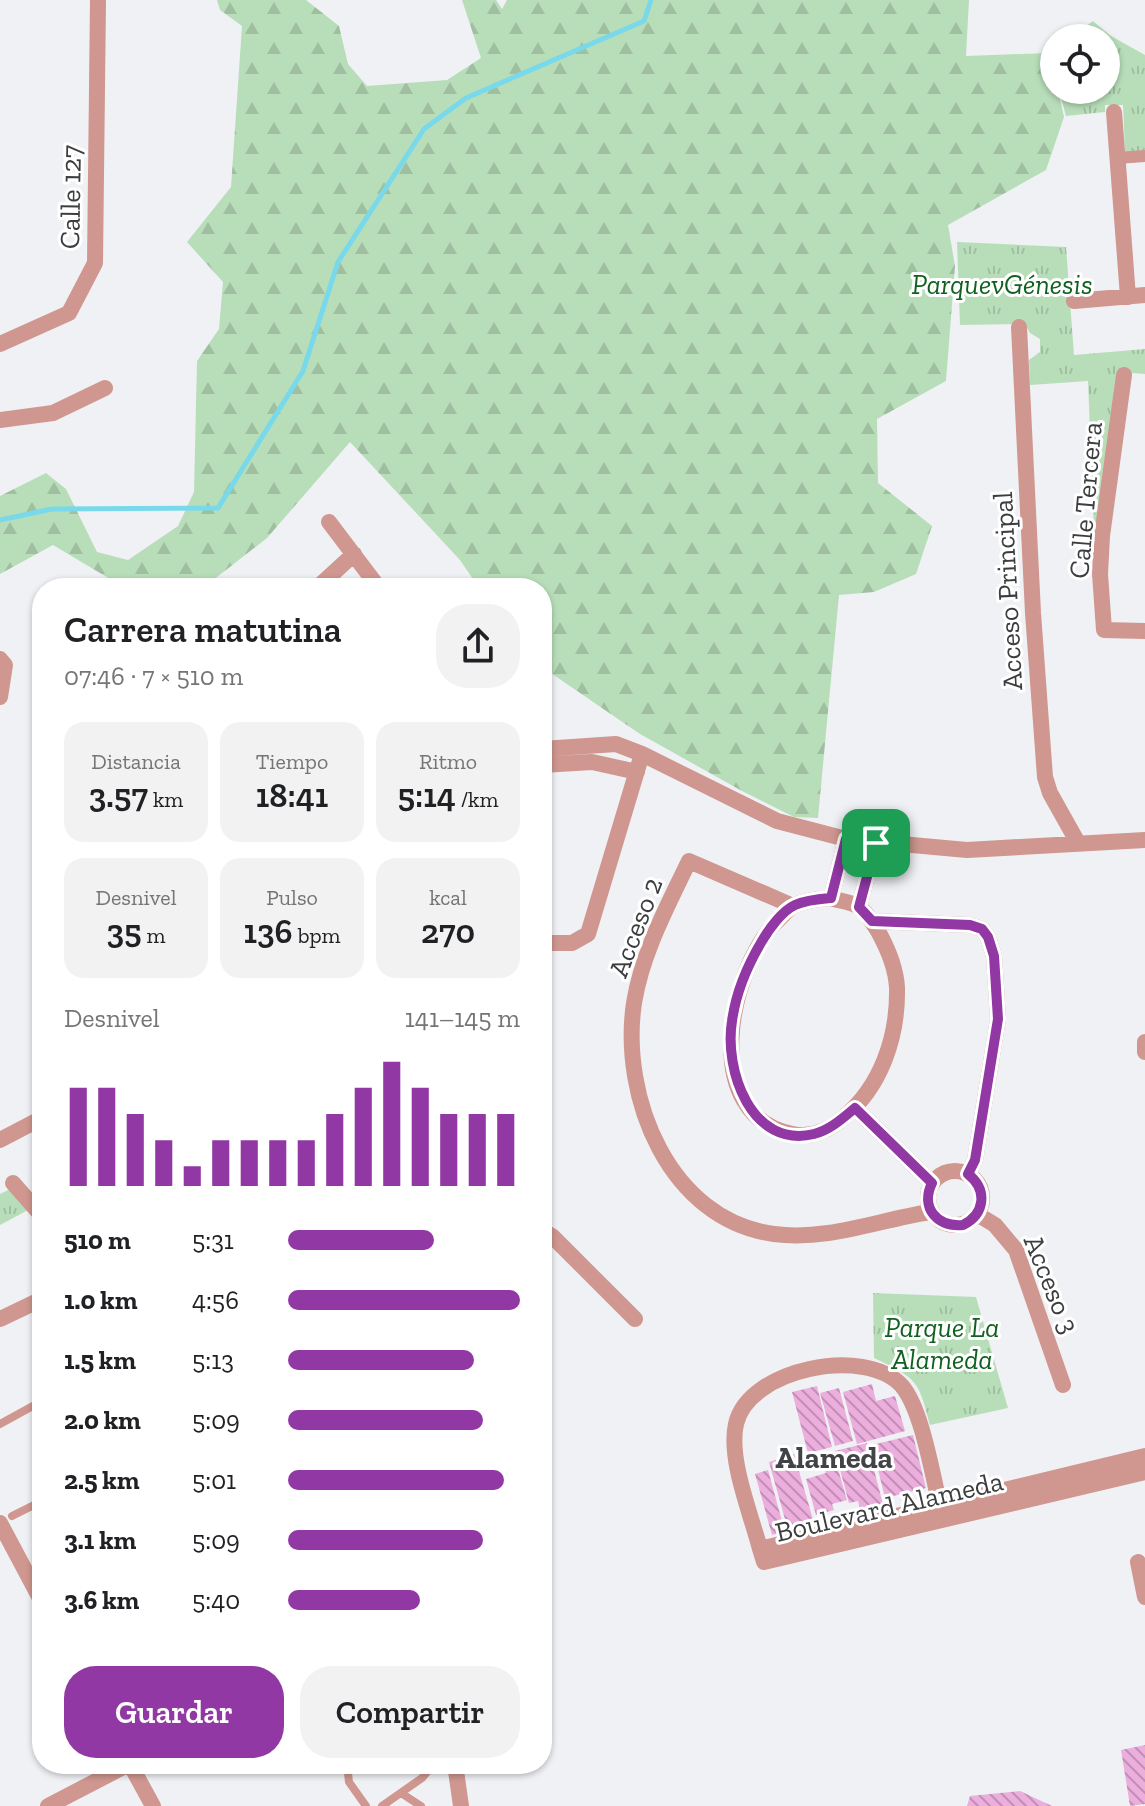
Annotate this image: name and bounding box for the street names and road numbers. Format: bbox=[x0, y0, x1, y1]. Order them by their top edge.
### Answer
street label: Calle 127 bbox=[53, 145, 88, 249]
street label: Calle Tercera bbox=[1062, 420, 1109, 580]
street label: Acceso Principal bbox=[986, 491, 1029, 691]
street label: Acceso 2 bbox=[601, 873, 670, 982]
street label: Acceso 3 bbox=[1017, 1230, 1086, 1338]
street label: Boulevard Alameda bbox=[772, 1464, 1007, 1549]

